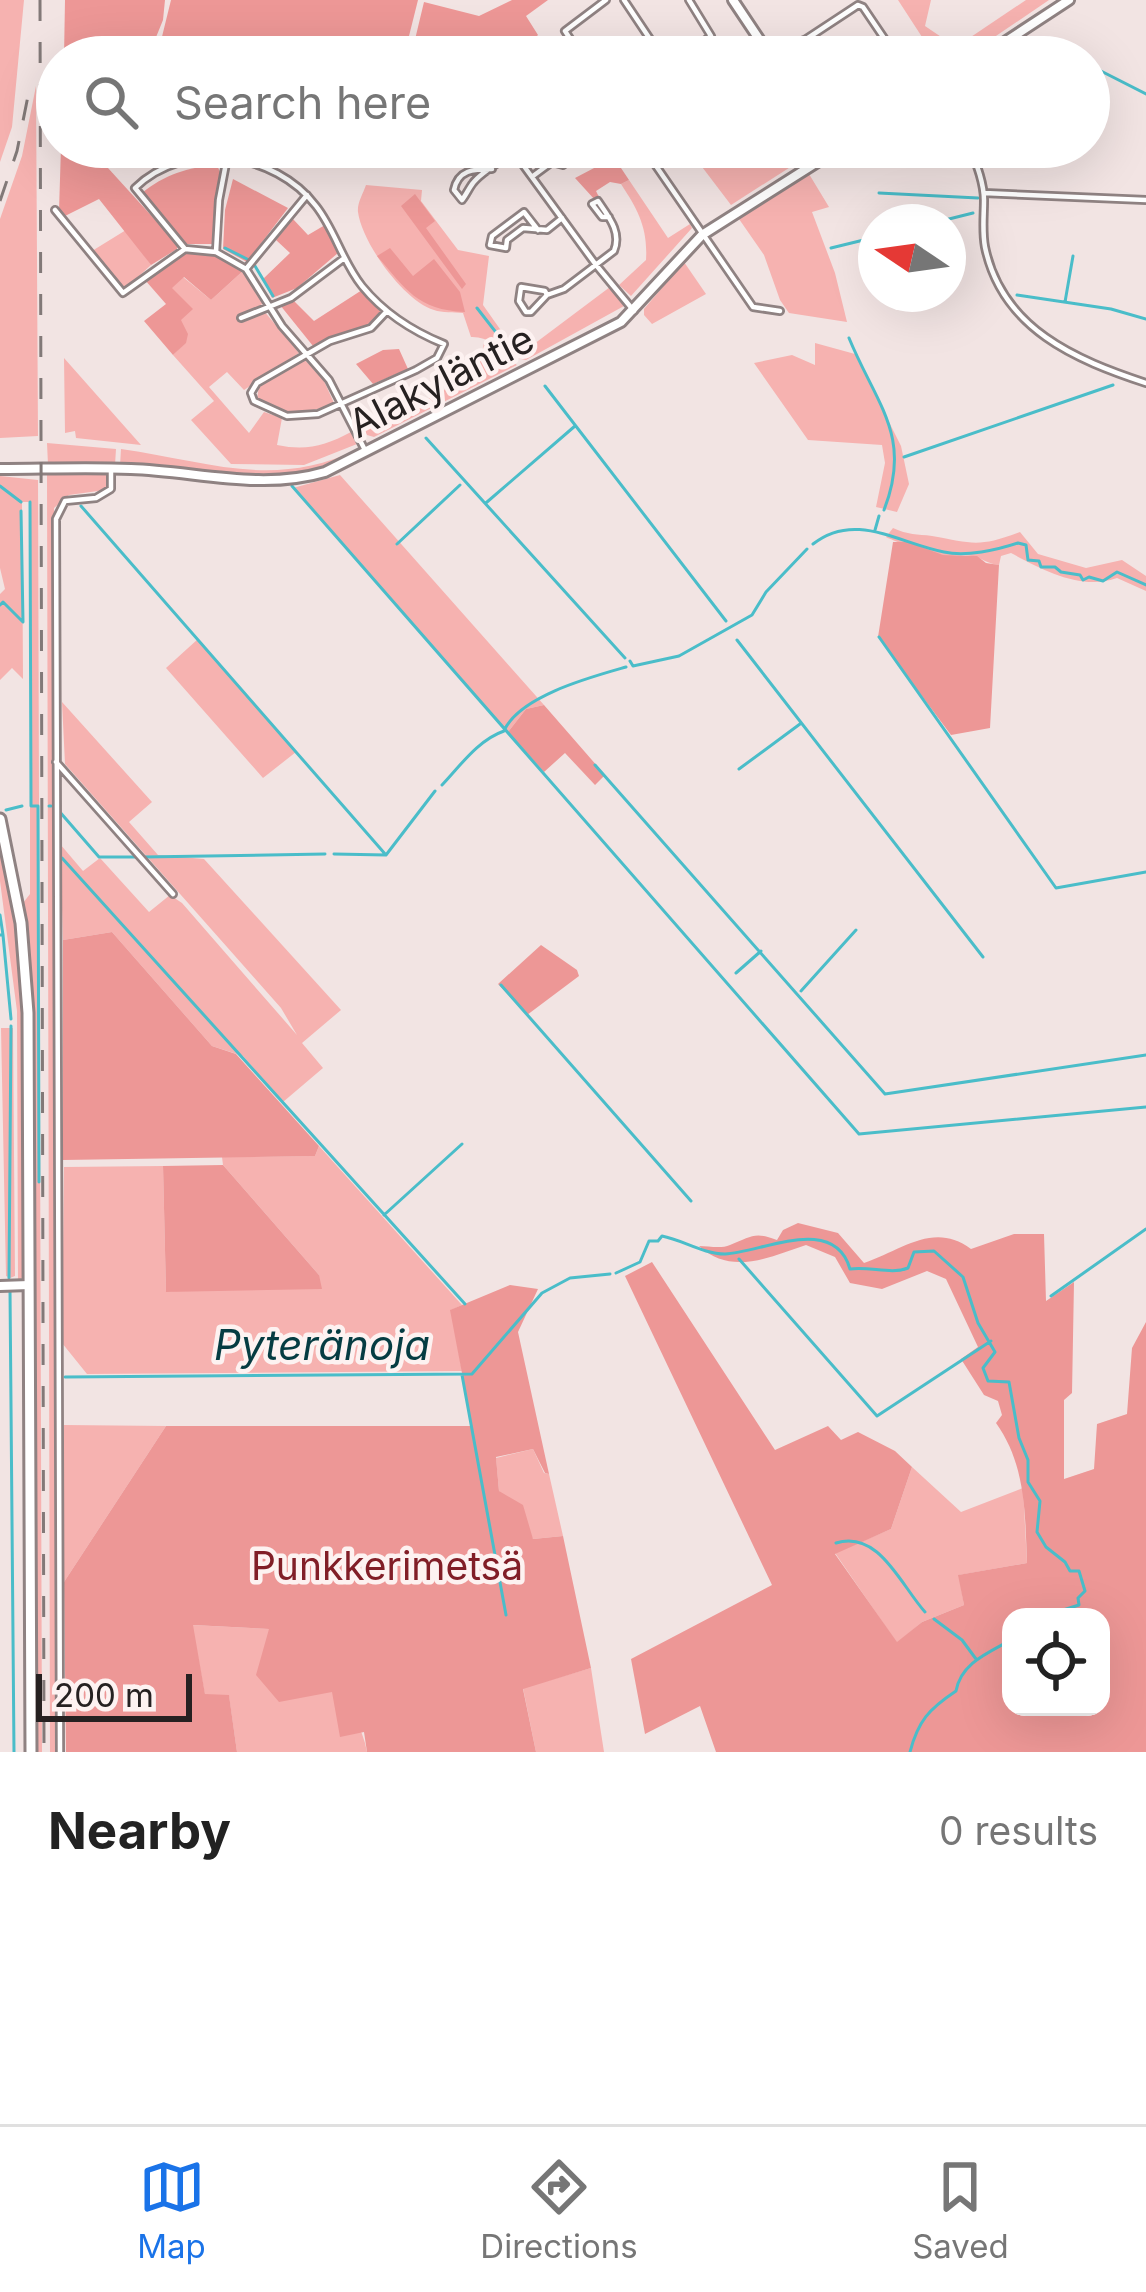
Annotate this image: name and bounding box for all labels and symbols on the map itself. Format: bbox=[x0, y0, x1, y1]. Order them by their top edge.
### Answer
north arrow bbox=[858, 204, 966, 312]
street label: Alakyläntie bbox=[341, 314, 541, 447]
water label: Pyteränoja bbox=[214, 1319, 430, 1370]
park label: Punkkerimetsä bbox=[251, 1542, 523, 1589]
scale bar bbox=[36, 1668, 192, 1721]

